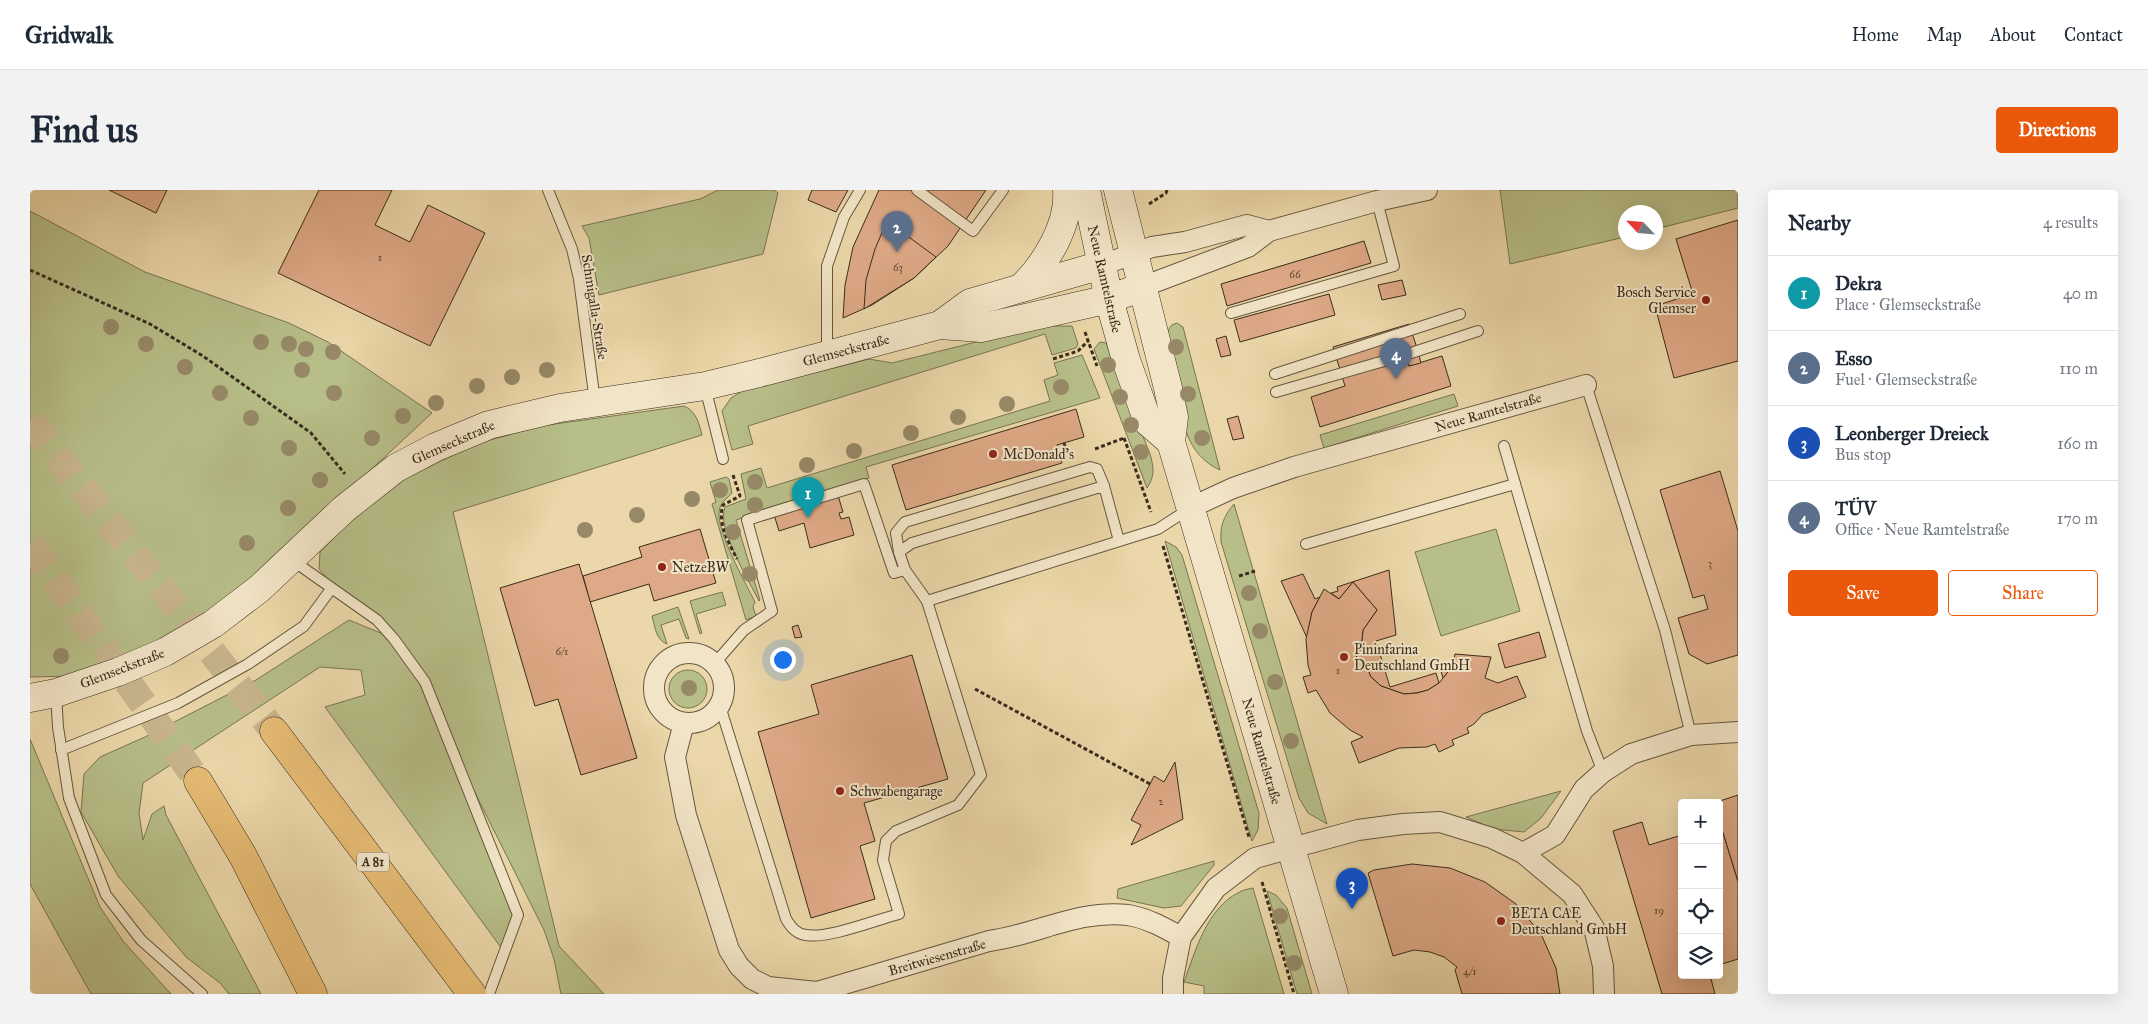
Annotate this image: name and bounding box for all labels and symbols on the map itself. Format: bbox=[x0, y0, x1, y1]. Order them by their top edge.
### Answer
north arrow bbox=[1618, 205, 1663, 250]
pin: 2 bbox=[881, 211, 913, 252]
street label: Neue Ramtelstraße bbox=[1084, 224, 1125, 335]
house number: 1 bbox=[378, 251, 382, 264]
street label: Schmigalla-Straße bbox=[578, 253, 611, 361]
house number: 63 bbox=[893, 261, 903, 274]
house number: 66 bbox=[1289, 268, 1301, 281]
place label: Bosch Service Glemser bbox=[1616, 284, 1697, 317]
marker: Bosch Service Glemser bbox=[1700, 294, 1712, 306]
street label: Glemseckstraße bbox=[801, 331, 892, 370]
pin: 4 bbox=[1380, 338, 1412, 379]
street label: Neue Ramtelstraße bbox=[1433, 389, 1544, 436]
street label: Glemseckstraße bbox=[409, 416, 498, 468]
place label: McDonald's bbox=[1003, 446, 1074, 463]
marker: McDonald's bbox=[987, 448, 999, 460]
pin: 1 bbox=[792, 477, 824, 518]
house number: 3 bbox=[1708, 557, 1712, 570]
place label: NetzeBW bbox=[672, 559, 730, 576]
marker: NetzeBW bbox=[656, 561, 668, 573]
place label: Pininfarina Deutschland GmbH bbox=[1354, 641, 1470, 674]
street label: Glemseckstraße bbox=[77, 644, 167, 692]
house number: 6/1 bbox=[556, 645, 568, 658]
your location bbox=[770, 647, 796, 673]
marker: Pininfarina Deutschland GmbH bbox=[1338, 651, 1350, 663]
house number: 1 bbox=[1336, 664, 1340, 677]
street label: Neue Ramtelstraße bbox=[1238, 696, 1285, 807]
place label: Schwabengarage bbox=[850, 783, 943, 800]
marker: Schwabengarage bbox=[834, 785, 846, 797]
house number: 2 bbox=[1158, 795, 1164, 808]
road number: A 81 bbox=[357, 852, 389, 872]
pin: 3 bbox=[1336, 868, 1368, 909]
house number: 19 bbox=[1654, 904, 1664, 917]
place label: BETA CAE Deutschland GmbH bbox=[1511, 905, 1627, 938]
marker: BETA CAE Deutschland GmbH bbox=[1495, 915, 1507, 927]
street label: Breitwiesenstraße bbox=[886, 935, 988, 980]
house number: 4/1 bbox=[1463, 965, 1477, 978]

